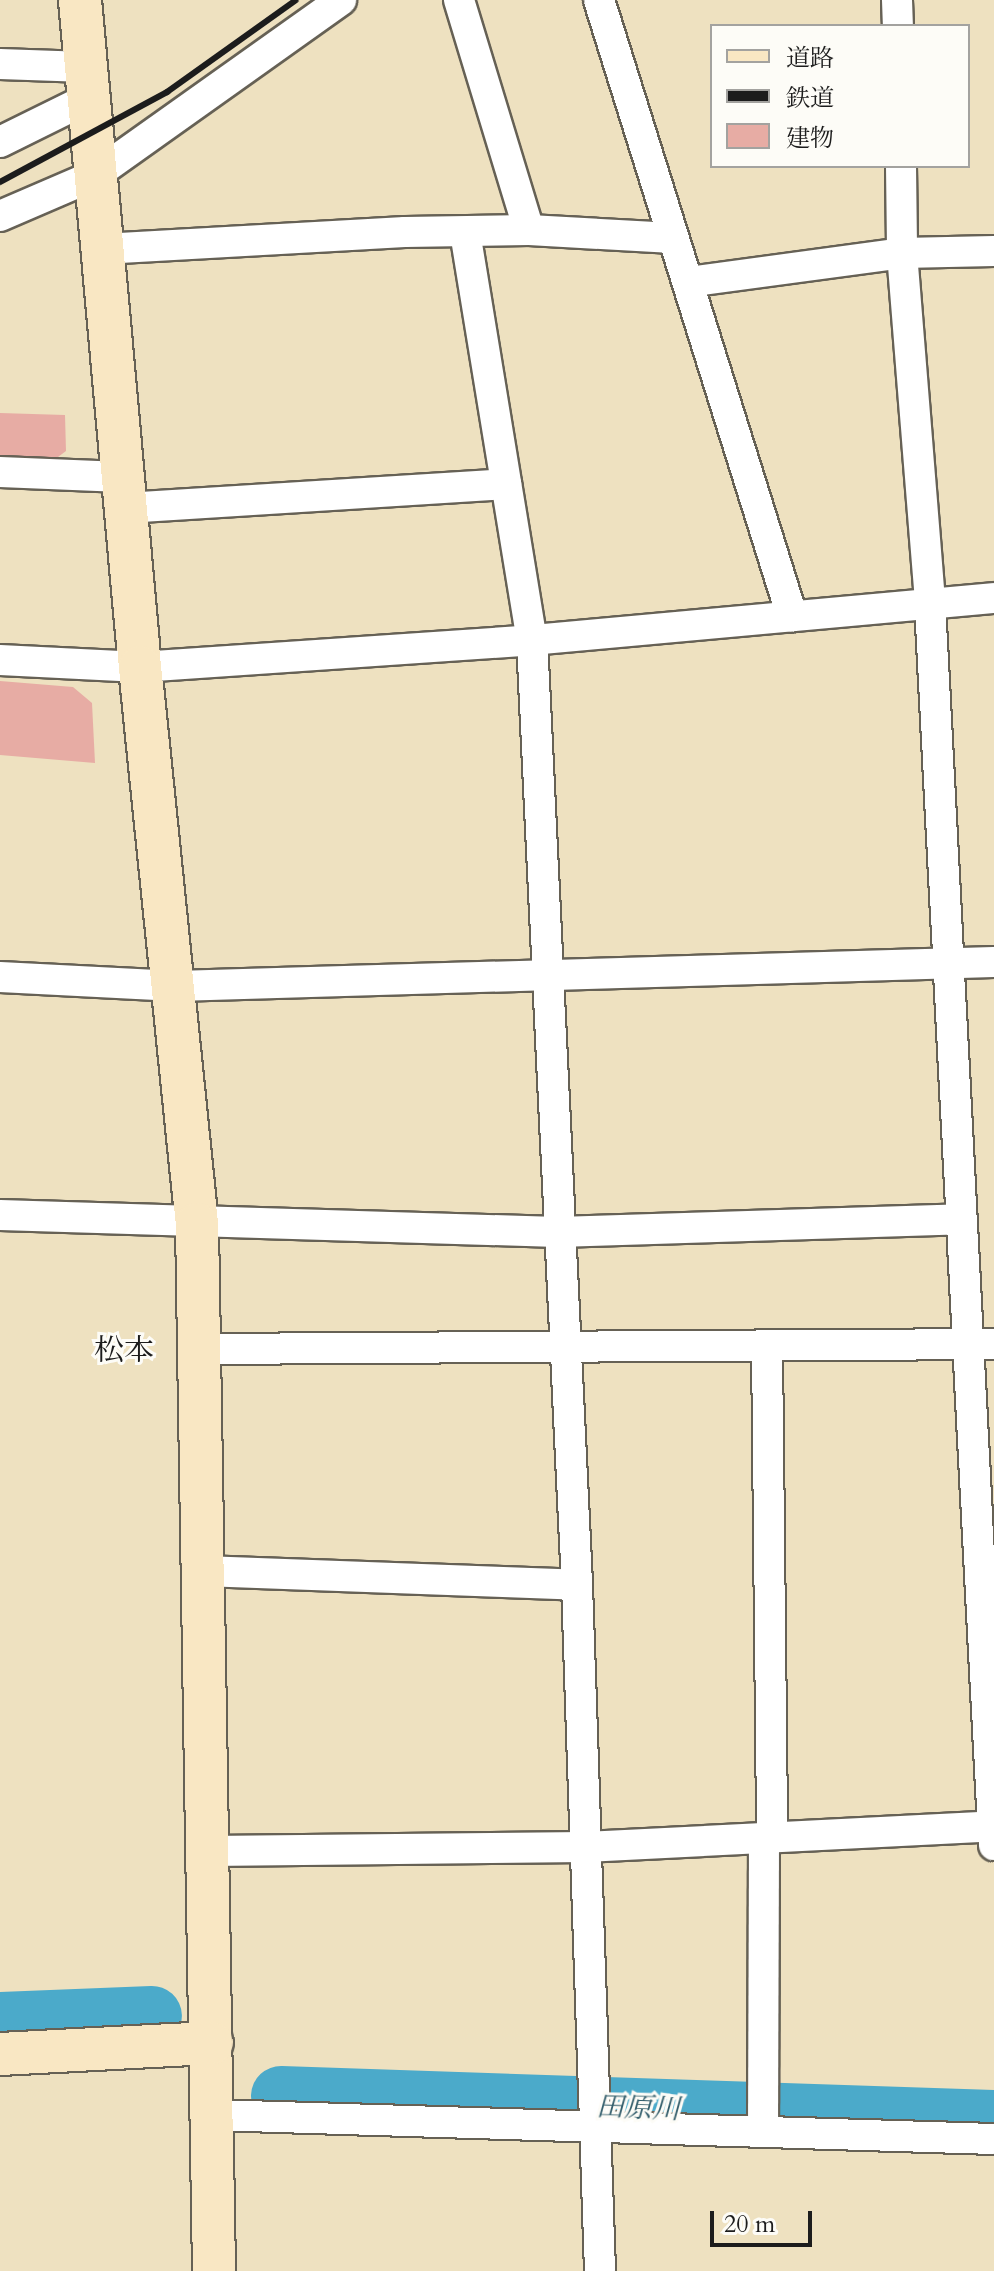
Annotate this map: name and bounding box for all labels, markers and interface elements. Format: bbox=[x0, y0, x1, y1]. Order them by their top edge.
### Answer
legend bbox=[710, 24, 970, 168]
text: 道路 bbox=[786, 42, 834, 75]
text: 鉄道 bbox=[786, 82, 834, 115]
text: 建物 bbox=[786, 122, 834, 155]
district label: 松本 bbox=[94, 1333, 154, 1369]
water label: 田原川 bbox=[595, 2090, 681, 2126]
scale bar bbox=[714, 2195, 816, 2245]
text: 20 m bbox=[724, 2208, 775, 2241]

